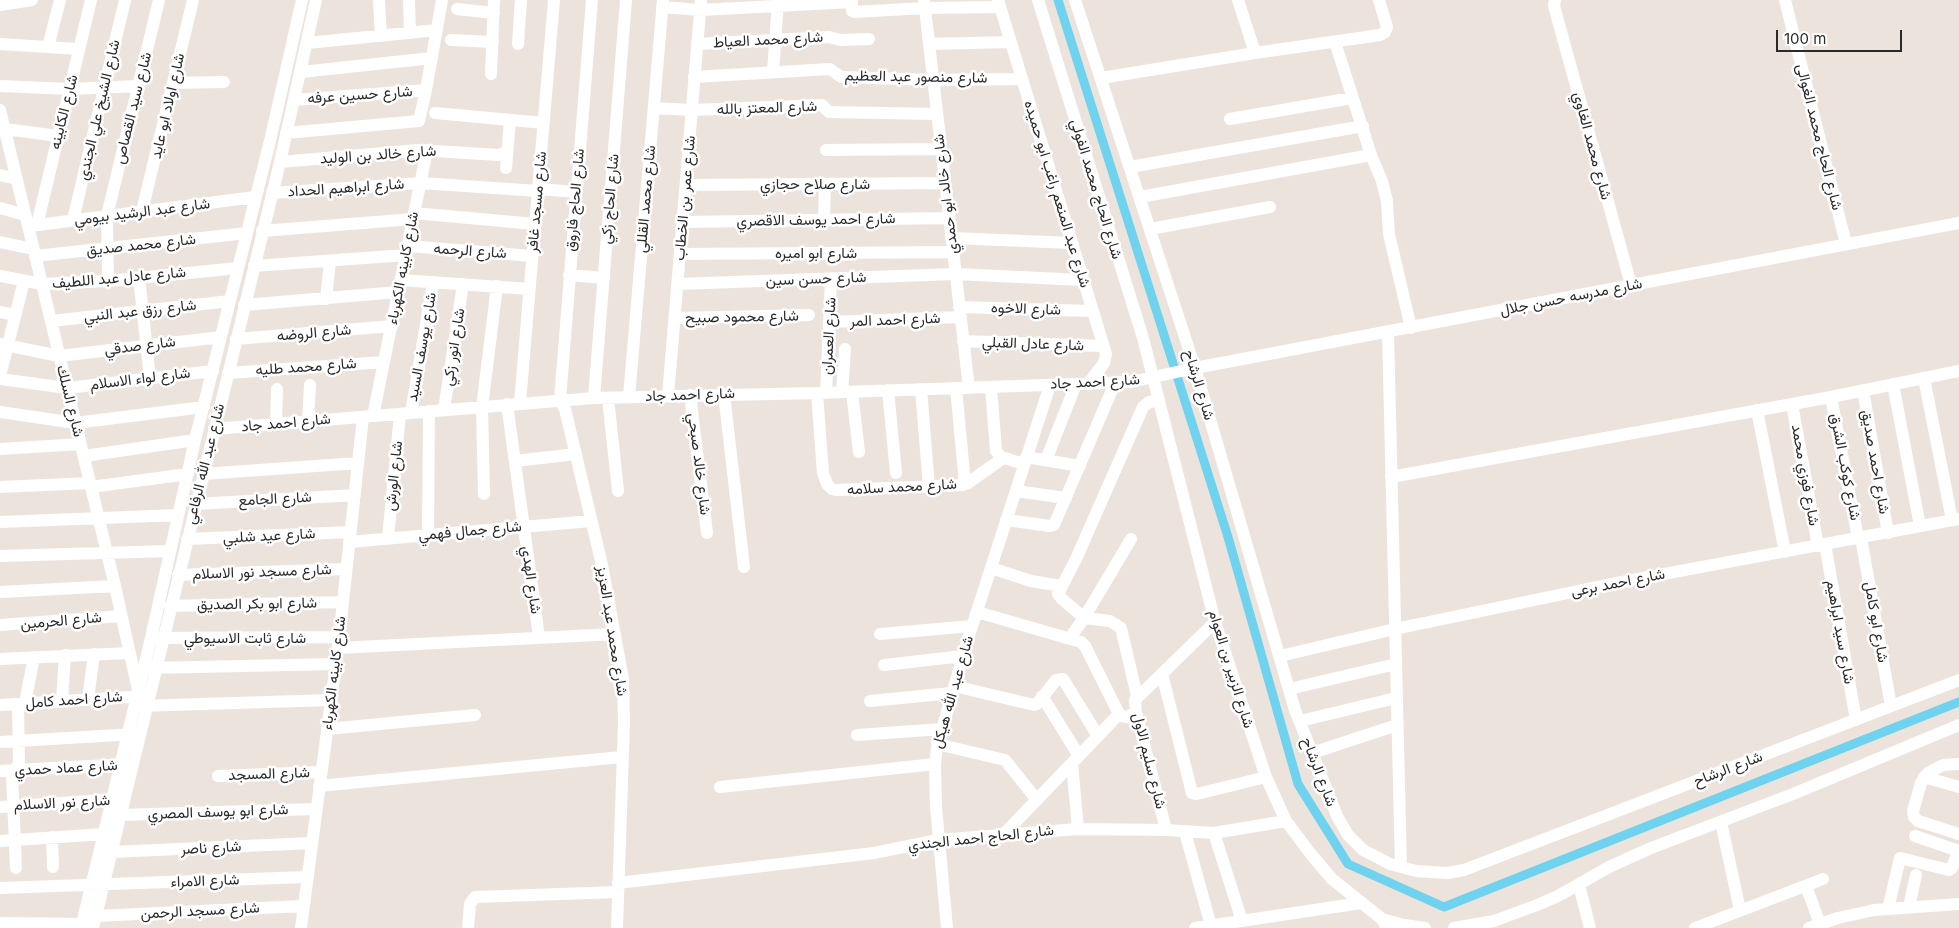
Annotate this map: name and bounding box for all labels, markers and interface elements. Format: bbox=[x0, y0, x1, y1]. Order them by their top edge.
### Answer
scale bar bbox=[1779, 20, 1905, 52]
street label: شارع محمد العياط bbox=[712, 28, 824, 52]
text: 100 m bbox=[1784, 29, 1826, 48]
street label: شارع الشيخ علي الجندي bbox=[74, 38, 124, 182]
street label: شارع سيد القصاص bbox=[110, 50, 156, 166]
street label: شارع اولاد ابو عايد bbox=[147, 52, 189, 160]
street label: شارع الحاج محمد الغوالى bbox=[1792, 62, 1846, 212]
street label: شارع منصور عبد العظيم bbox=[844, 67, 988, 87]
street label: شارع الكابينه bbox=[46, 73, 82, 151]
street label: شارع حسين عرفه bbox=[307, 82, 413, 108]
street label: شارع محمد الغاوي bbox=[1569, 90, 1615, 202]
street label: شارع المعتز بالله bbox=[717, 97, 817, 119]
street label: شارع عبد المنعم راغب ابو حميده bbox=[1020, 98, 1094, 290]
street label: شارع الحاج محمد الفولي bbox=[1066, 117, 1126, 261]
street label: شارع خالد ابو حمدي bbox=[930, 133, 962, 255]
street label: شارع عمر بن الخطاب bbox=[671, 135, 699, 261]
street label: شارع خالد بن الوليد bbox=[319, 142, 437, 168]
street label: شارع محمد القللي bbox=[632, 144, 660, 254]
street label: شارع الحاج فاروق bbox=[562, 148, 588, 252]
street label: شارع مسجد غافر bbox=[524, 150, 550, 254]
street label: شارع الحاج زكي bbox=[597, 153, 623, 245]
street label: شارع ابراهيم الحداد bbox=[287, 175, 405, 201]
street label: شارع صلاح حجازي bbox=[760, 175, 870, 193]
street label: شارع عبد الرشيد بيومي bbox=[73, 195, 211, 229]
street label: شارع كابينه الكهرباء bbox=[383, 210, 423, 326]
street label: شارع احمد يوسف الاقصري bbox=[736, 210, 896, 230]
street label: شارع محمد صديق bbox=[85, 230, 197, 260]
street label: شارع الرحمه bbox=[433, 239, 507, 263]
street label: شارع ابو اميره bbox=[775, 244, 857, 262]
street label: شارع عادل عبد اللطيف bbox=[51, 263, 187, 293]
street label: شارع حسن سين bbox=[765, 268, 867, 290]
street label: شارع مدرسه حسن جلال bbox=[1498, 274, 1644, 320]
street label: شارع يوسف السيد bbox=[404, 291, 440, 403]
street label: شارع رزق عبد النبي bbox=[83, 296, 197, 326]
street label: شارع العمران bbox=[818, 297, 840, 375]
street label: شارع الاخوه bbox=[991, 299, 1061, 319]
street label: شارع انور زكي bbox=[439, 307, 469, 387]
street label: شارع محمود صبيح bbox=[685, 307, 799, 327]
street label: شارع احمد المر bbox=[849, 309, 941, 331]
street label: شارع الروضه bbox=[276, 321, 352, 345]
street label: شارع صدقي bbox=[103, 333, 177, 359]
street label: شارع عادل القبلي bbox=[982, 333, 1084, 355]
street label: شارع الرشاح bbox=[1180, 348, 1218, 422]
street label: شارع محمد طليه bbox=[255, 354, 357, 380]
street label: شارع السلك bbox=[52, 363, 88, 439]
street label: شارع لواء الاسلام bbox=[89, 364, 191, 394]
street label: شارع احمد جاد bbox=[1050, 371, 1140, 393]
street label: شارع احمد جاد bbox=[645, 384, 735, 406]
street label: شارع عبد الله الرفاعي bbox=[181, 402, 229, 526]
street label: شارع احمد صديق bbox=[1857, 409, 1893, 515]
street label: شارع احمد جاد bbox=[240, 410, 332, 436]
street label: شارع خالد صبحي bbox=[684, 412, 714, 516]
street label: شارع كوكب الشرق bbox=[1826, 412, 1864, 522]
street label: شارع فوزي محمد bbox=[1787, 423, 1823, 527]
street label: شارع الورش bbox=[381, 440, 407, 512]
street label: شارع محمد سلامه bbox=[847, 475, 957, 499]
street label: شارع الجامع bbox=[238, 488, 312, 510]
street label: شارع جمال فهمي bbox=[418, 518, 522, 544]
street label: شارع عيد شلبي bbox=[222, 525, 316, 547]
street label: شارع الهدي bbox=[517, 545, 545, 615]
street label: شارع مسجد نور الاسلام bbox=[192, 561, 332, 583]
street label: شارع محمد عبد العزيز bbox=[593, 565, 631, 697]
street label: شارع احمد برعى bbox=[1570, 565, 1666, 601]
street label: شارع سيد ابراهيم bbox=[1822, 579, 1858, 685]
street label: شارع ابو كامل bbox=[1860, 580, 1892, 664]
street label: شارع ابو بكر الصديق bbox=[197, 594, 317, 614]
street label: شارع الحرمين bbox=[19, 608, 103, 634]
street label: شارع الزبير بن العوام bbox=[1204, 608, 1258, 730]
street label: شارع كابينه الكهرباء bbox=[318, 615, 350, 731]
street label: شارع ثابت الاسيوطي bbox=[184, 629, 306, 647]
street label: شارع عبد الله هيكل bbox=[928, 634, 978, 750]
street label: شارع احمد كامل bbox=[25, 688, 123, 712]
street label: شارع سليم الاول bbox=[1128, 711, 1170, 811]
street label: شارع الرشاح bbox=[1298, 735, 1340, 809]
street label: شارع الرشاح bbox=[1691, 748, 1765, 790]
street label: شارع عماد حمدي bbox=[14, 756, 118, 780]
street label: شارع المسجد bbox=[228, 764, 310, 784]
street label: شارع نور الاسلام bbox=[13, 791, 111, 815]
street label: شارع ابو يوسف المصري bbox=[147, 801, 289, 823]
street label: شارع الحاج احمد الجندي bbox=[907, 821, 1055, 855]
street label: شارع ناصر bbox=[180, 837, 242, 859]
street label: شارع الامراء bbox=[170, 871, 240, 891]
street label: شارع مسجد الرحمن bbox=[140, 899, 260, 923]

